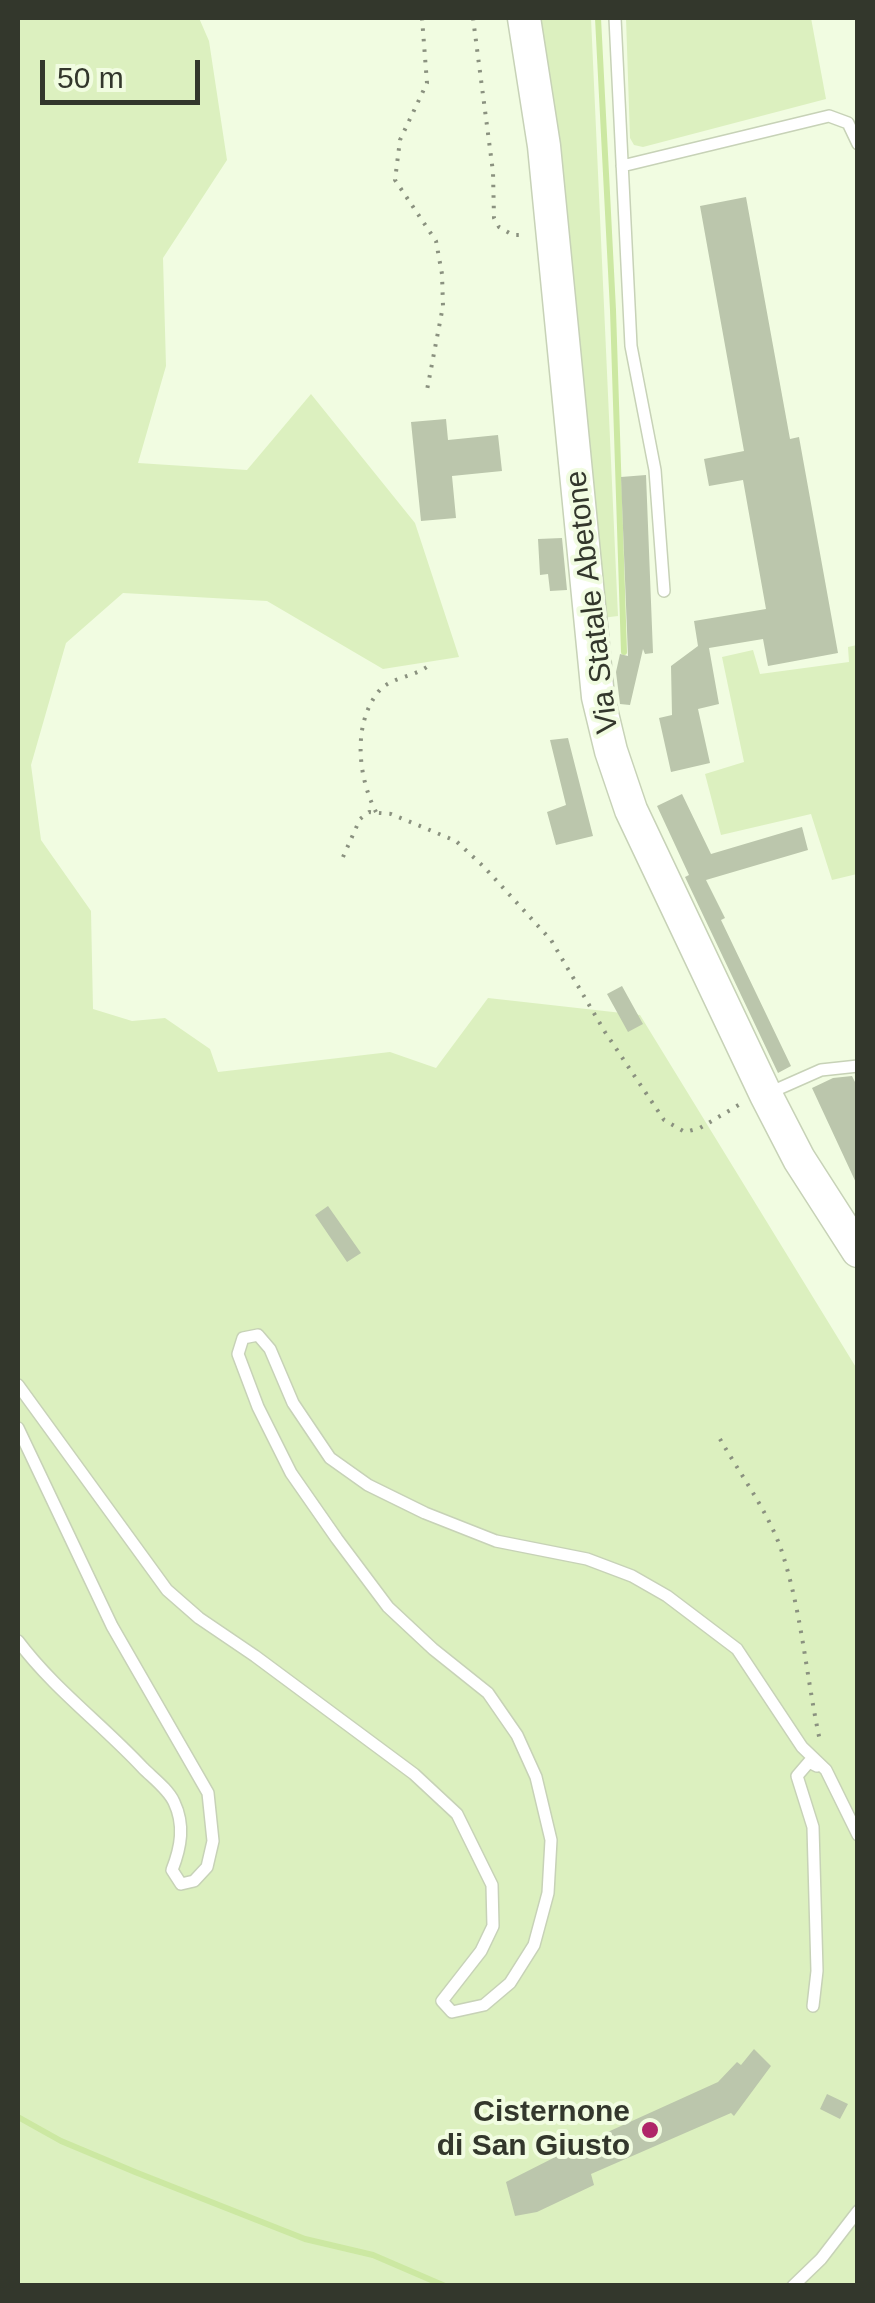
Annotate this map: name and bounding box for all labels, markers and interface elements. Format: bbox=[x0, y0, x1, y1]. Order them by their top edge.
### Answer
scale bar bbox=[45, 40, 205, 102]
text: 50 m bbox=[57, 61, 124, 94]
street label: Via Statale Abetone bbox=[559, 468, 627, 736]
place label: Cisternone di San Giusto bbox=[437, 2095, 630, 2166]
marker: Cisternone di San Giusto bbox=[639, 2119, 661, 2141]

